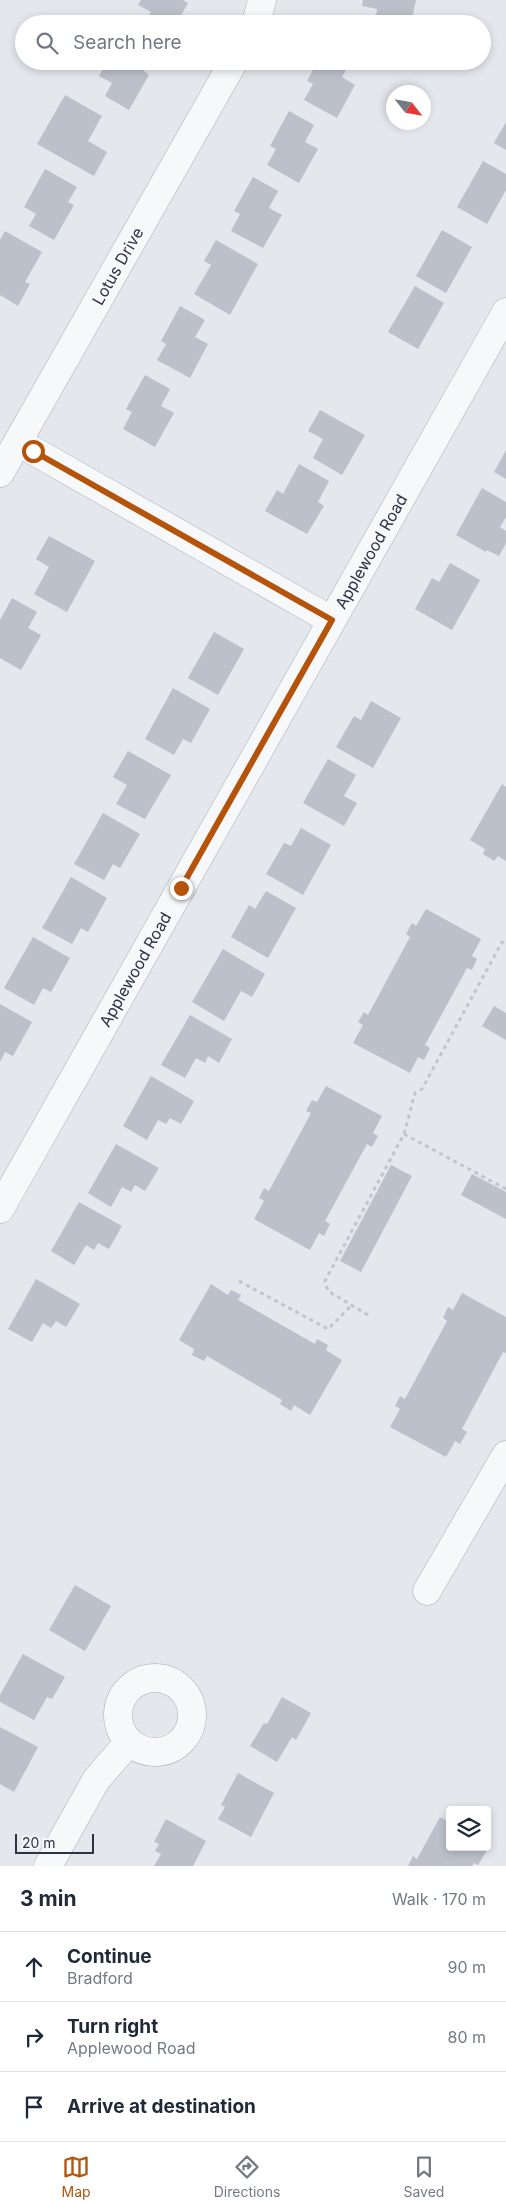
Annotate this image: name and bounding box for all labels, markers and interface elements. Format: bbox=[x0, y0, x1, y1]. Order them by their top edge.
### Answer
search box bbox=[15, 15, 491, 70]
icon: search bbox=[33, 29, 61, 57]
text: Search here bbox=[73, 31, 182, 54]
north arrow bbox=[386, 85, 431, 130]
street label: Lotus Drive bbox=[88, 224, 147, 308]
route start bbox=[22, 440, 45, 463]
street label: Applewood Road bbox=[331, 491, 411, 612]
route end bbox=[170, 877, 193, 900]
street label: Applewood Road bbox=[95, 909, 175, 1030]
map controls bbox=[446, 1806, 491, 1851]
button: layers bbox=[446, 1806, 491, 1851]
scale bar bbox=[15, 1831, 94, 1854]
text: 20 m bbox=[22, 1834, 56, 1851]
text: 3 min bbox=[20, 1886, 76, 1911]
text: Walk · 170 m bbox=[392, 1889, 486, 1909]
text: Continue bbox=[67, 1945, 152, 1968]
icon: ahead bbox=[20, 1953, 48, 1981]
text: 90 m bbox=[447, 1957, 486, 1977]
text: Bradford bbox=[67, 1968, 133, 1988]
text: Turn right bbox=[67, 2015, 158, 2038]
icon: right bbox=[20, 2023, 48, 2051]
text: 80 m bbox=[447, 2027, 486, 2047]
text: Applewood Road bbox=[67, 2038, 195, 2058]
icon: arrive bbox=[20, 2093, 48, 2121]
text: Arrive at destination bbox=[67, 2095, 256, 2118]
tab: Map bbox=[62, 2153, 91, 2200]
tab: Directions bbox=[214, 2153, 280, 2200]
tab: Saved bbox=[403, 2153, 444, 2200]

